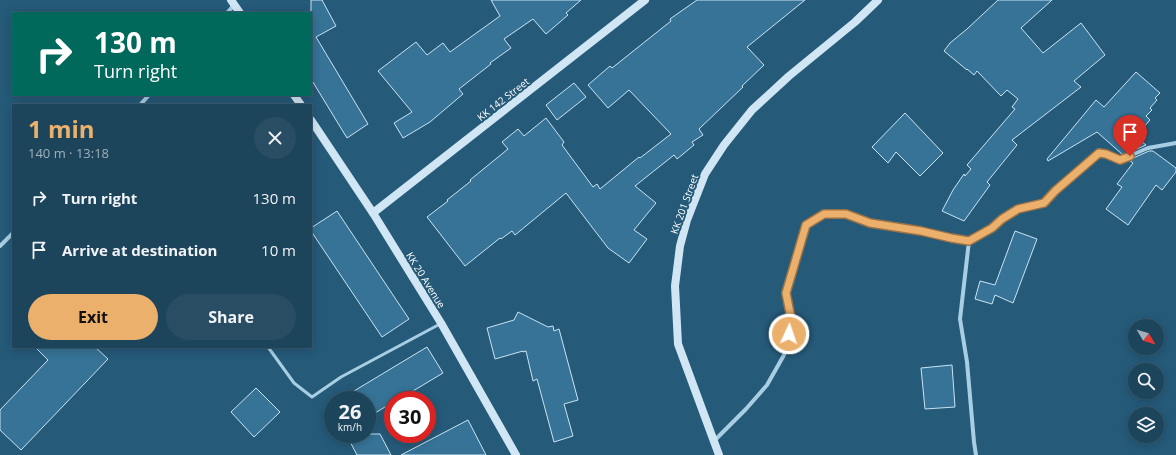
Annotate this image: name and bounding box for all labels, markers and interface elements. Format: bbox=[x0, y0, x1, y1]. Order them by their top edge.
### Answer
text: 130 m bbox=[94, 23, 177, 61]
icon: right bbox=[28, 28, 80, 80]
text: Turn right bbox=[94, 59, 177, 83]
street label: KK 142 Street bbox=[474, 74, 532, 124]
text: 1 min bbox=[28, 112, 95, 145]
pin bbox=[1113, 115, 1147, 156]
button: close bbox=[254, 117, 296, 159]
icon: arrive bbox=[1119, 121, 1141, 143]
text: 140 m · 13:18 bbox=[28, 144, 109, 162]
street label: KK 201 Street bbox=[667, 172, 701, 236]
icon: right bbox=[28, 187, 50, 209]
text: Turn right bbox=[62, 188, 137, 208]
text: 130 m bbox=[252, 188, 296, 208]
icon: arrive bbox=[28, 239, 50, 261]
text: Arrive at destination bbox=[62, 240, 217, 260]
text: 10 m bbox=[261, 240, 296, 260]
street label: KK 20 Avenue bbox=[403, 249, 449, 311]
button: Exit bbox=[28, 294, 158, 340]
button: Share bbox=[166, 294, 296, 340]
position arrow bbox=[768, 313, 810, 355]
north arrow bbox=[1128, 319, 1164, 355]
map controls bbox=[1128, 319, 1164, 443]
button: search bbox=[1128, 363, 1164, 399]
speed limit sign: 30 bbox=[384, 391, 436, 443]
text: 26 bbox=[339, 398, 361, 425]
button: layers bbox=[1128, 407, 1164, 443]
text: km/h bbox=[338, 420, 362, 434]

